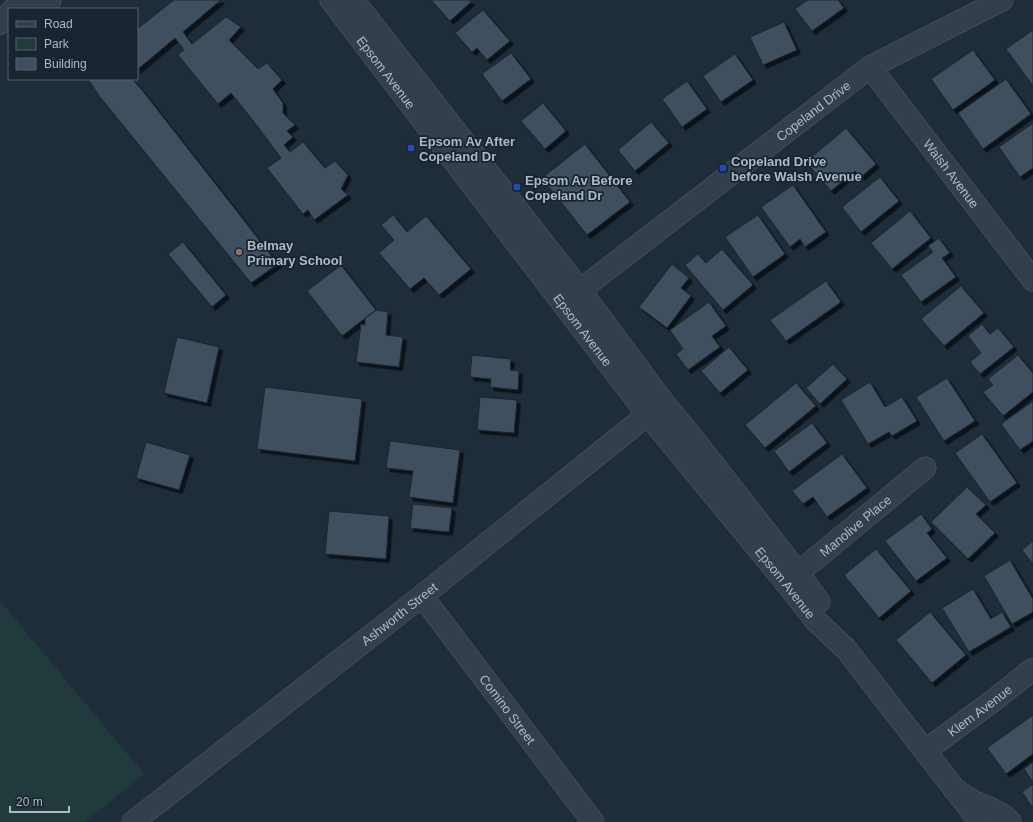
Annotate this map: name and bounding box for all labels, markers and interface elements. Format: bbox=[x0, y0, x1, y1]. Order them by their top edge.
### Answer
legend bbox=[8, 8, 138, 80]
text: Road bbox=[44, 17, 73, 31]
street label: Epsom Avenue bbox=[354, 33, 419, 112]
text: Park bbox=[44, 37, 70, 51]
text: Building bbox=[44, 57, 87, 71]
street label: Copeland Drive bbox=[773, 77, 853, 144]
place label: Epsom Av After Copeland Dr bbox=[419, 134, 515, 164]
street label: Walsh Avenue bbox=[920, 136, 982, 211]
marker: Epsom Av After Copeland Dr bbox=[406, 143, 416, 153]
place label: Copeland Drive before Walsh Avenue bbox=[731, 154, 862, 184]
marker: Copeland Drive before Walsh Avenue bbox=[718, 163, 728, 173]
place label: Epsom Av Before Copeland Dr bbox=[525, 173, 632, 203]
marker: Epsom Av Before Copeland Dr bbox=[512, 182, 522, 192]
place label: Belmay Primary School bbox=[247, 238, 342, 268]
marker: Belmay Primary School bbox=[234, 247, 244, 257]
street label: Epsom Avenue bbox=[550, 291, 615, 369]
street label: Manolive Place bbox=[817, 492, 894, 560]
street label: Epsom Avenue bbox=[752, 544, 819, 621]
street label: Ashworth Street bbox=[358, 579, 441, 648]
street label: Comino Street bbox=[477, 672, 539, 747]
street label: Klem Avenue bbox=[944, 681, 1015, 739]
scale bar bbox=[10, 788, 69, 814]
text: 20 m bbox=[16, 795, 43, 809]

